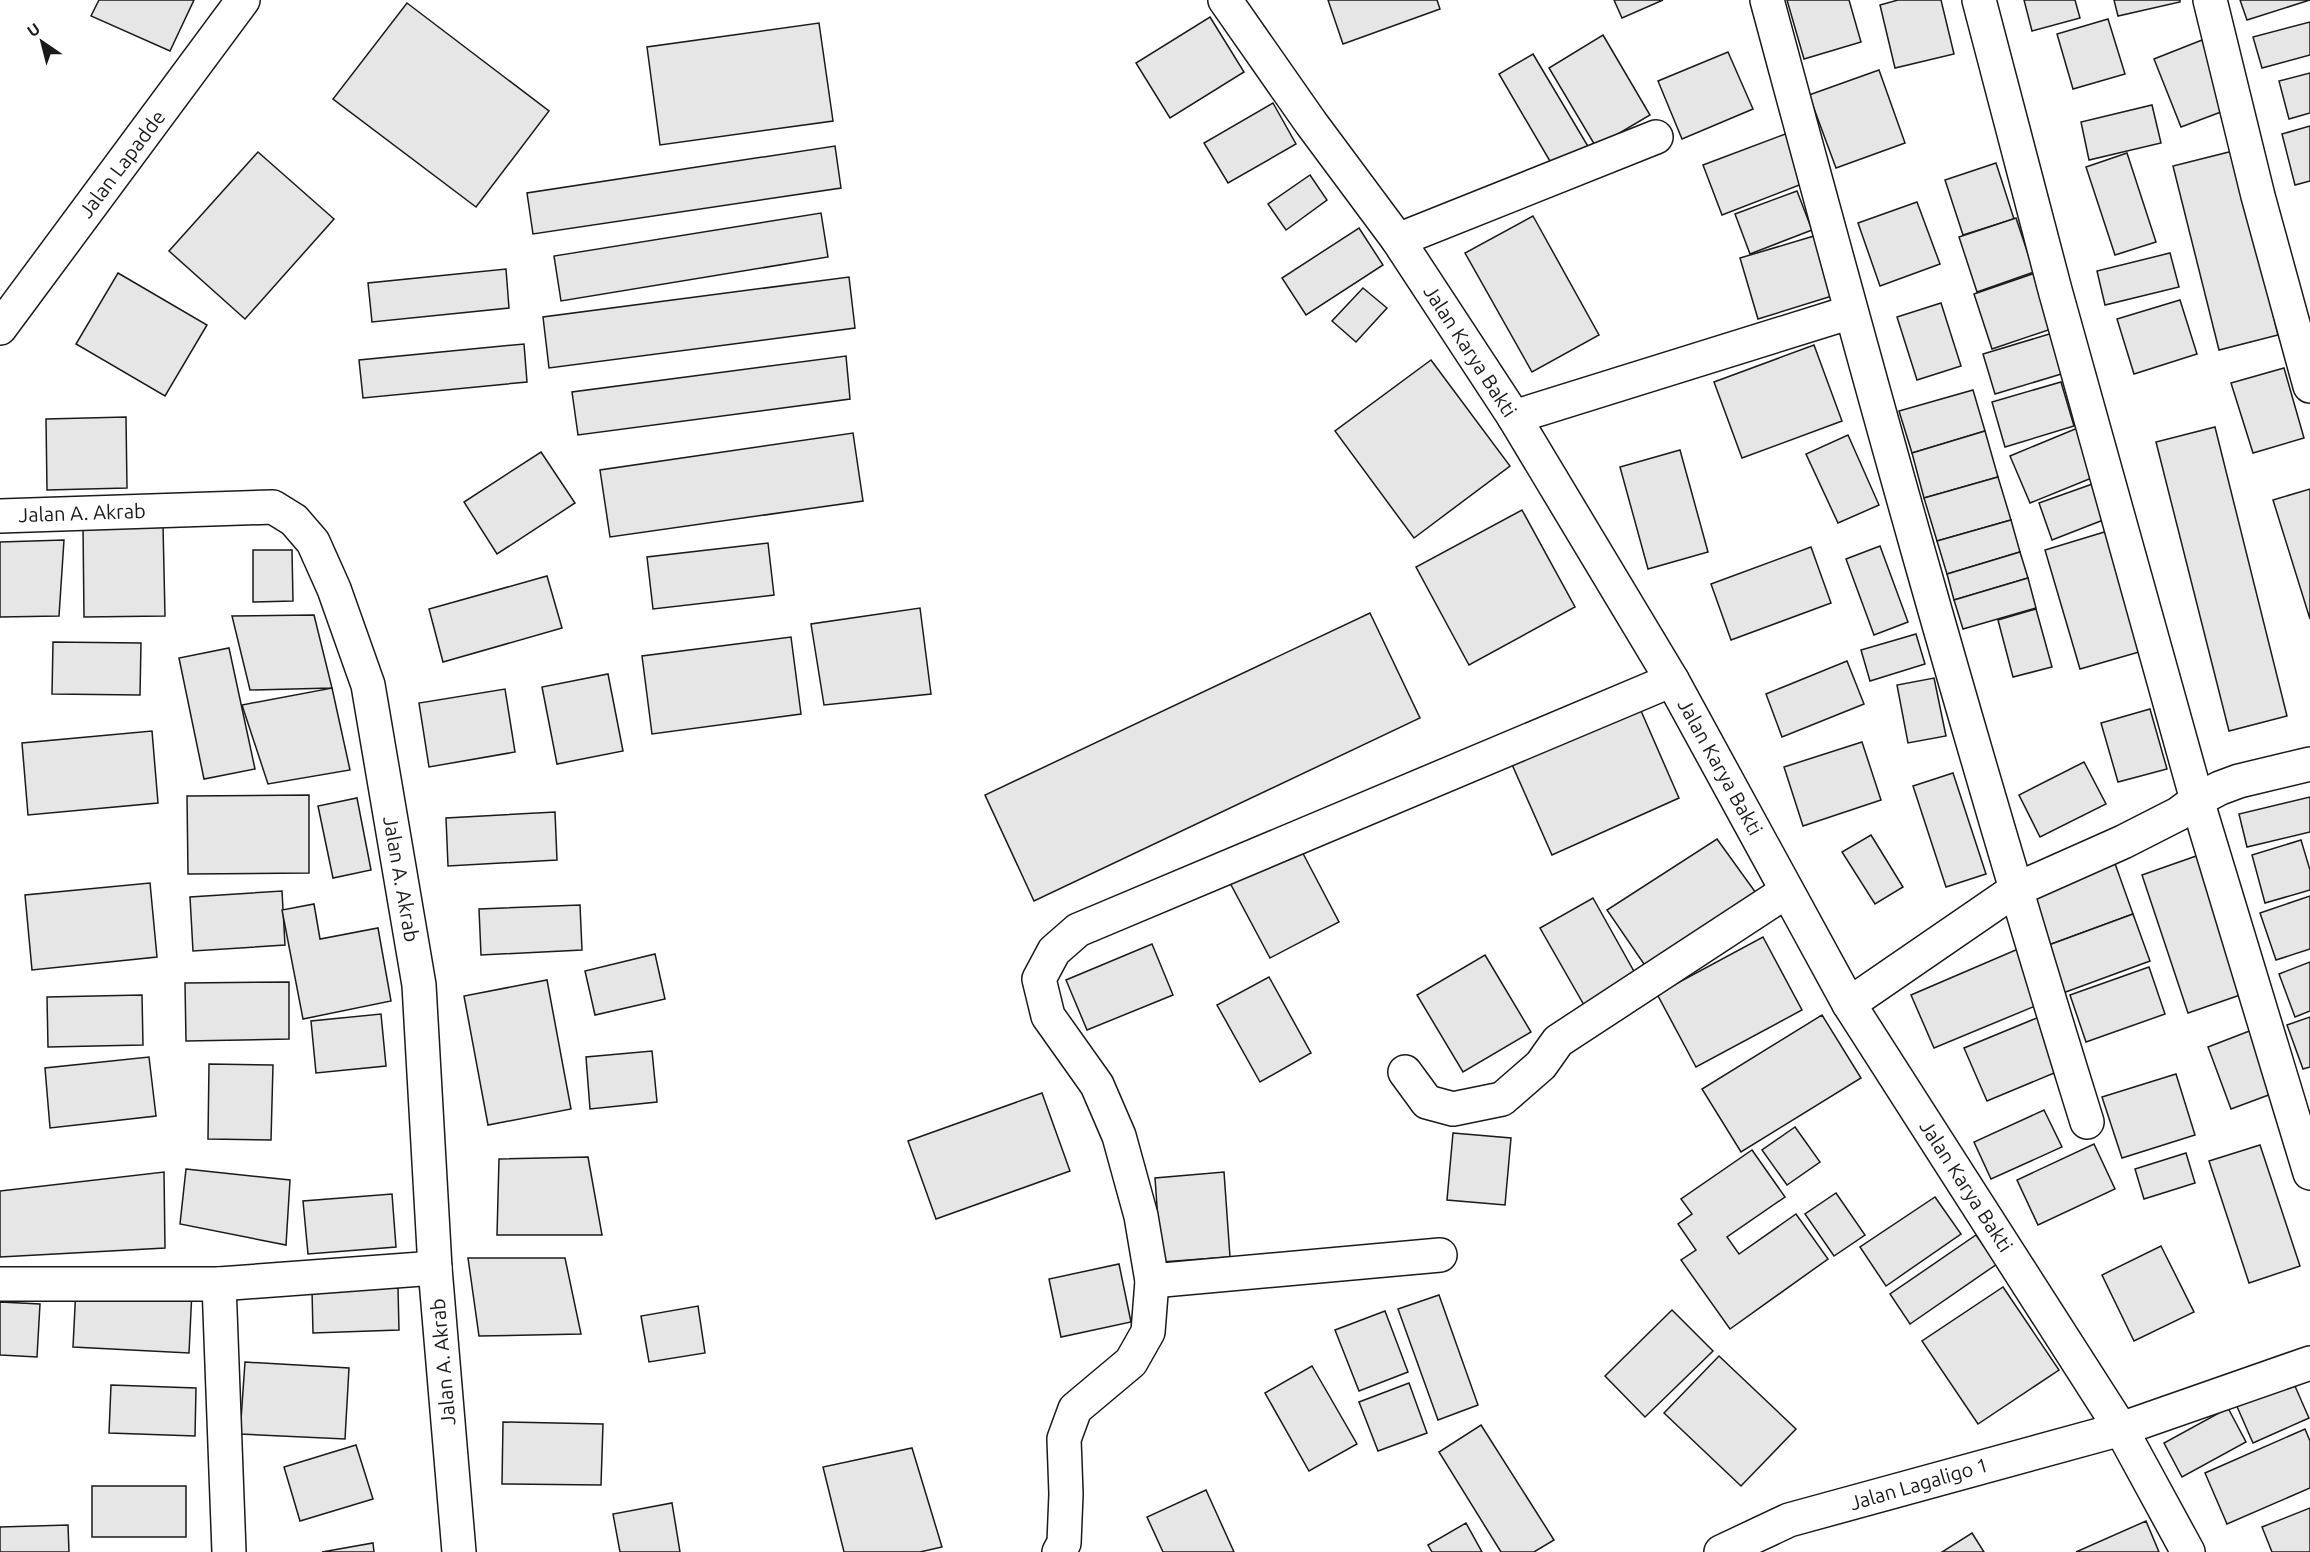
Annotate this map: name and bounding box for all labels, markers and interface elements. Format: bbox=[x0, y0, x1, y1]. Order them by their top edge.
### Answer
north arrow bbox=[12, 12, 72, 72]
text: U bbox=[24, 19, 43, 40]
street label: Jalan Lapadde bbox=[74, 105, 169, 222]
street label: Jalan Karya Bakti bbox=[1419, 281, 1522, 421]
street label: Jalan A. Akrab bbox=[18, 499, 146, 526]
street label: Jalan Karya Bakti bbox=[1673, 695, 1767, 839]
street label: Jalan A. Akrab bbox=[379, 814, 424, 944]
street label: Jalan Karya Bakti bbox=[1915, 1116, 2018, 1256]
street label: Jalan A. Akrab bbox=[425, 1298, 460, 1426]
street label: Jalan Lagaligo 1 bbox=[1847, 1453, 1991, 1514]

